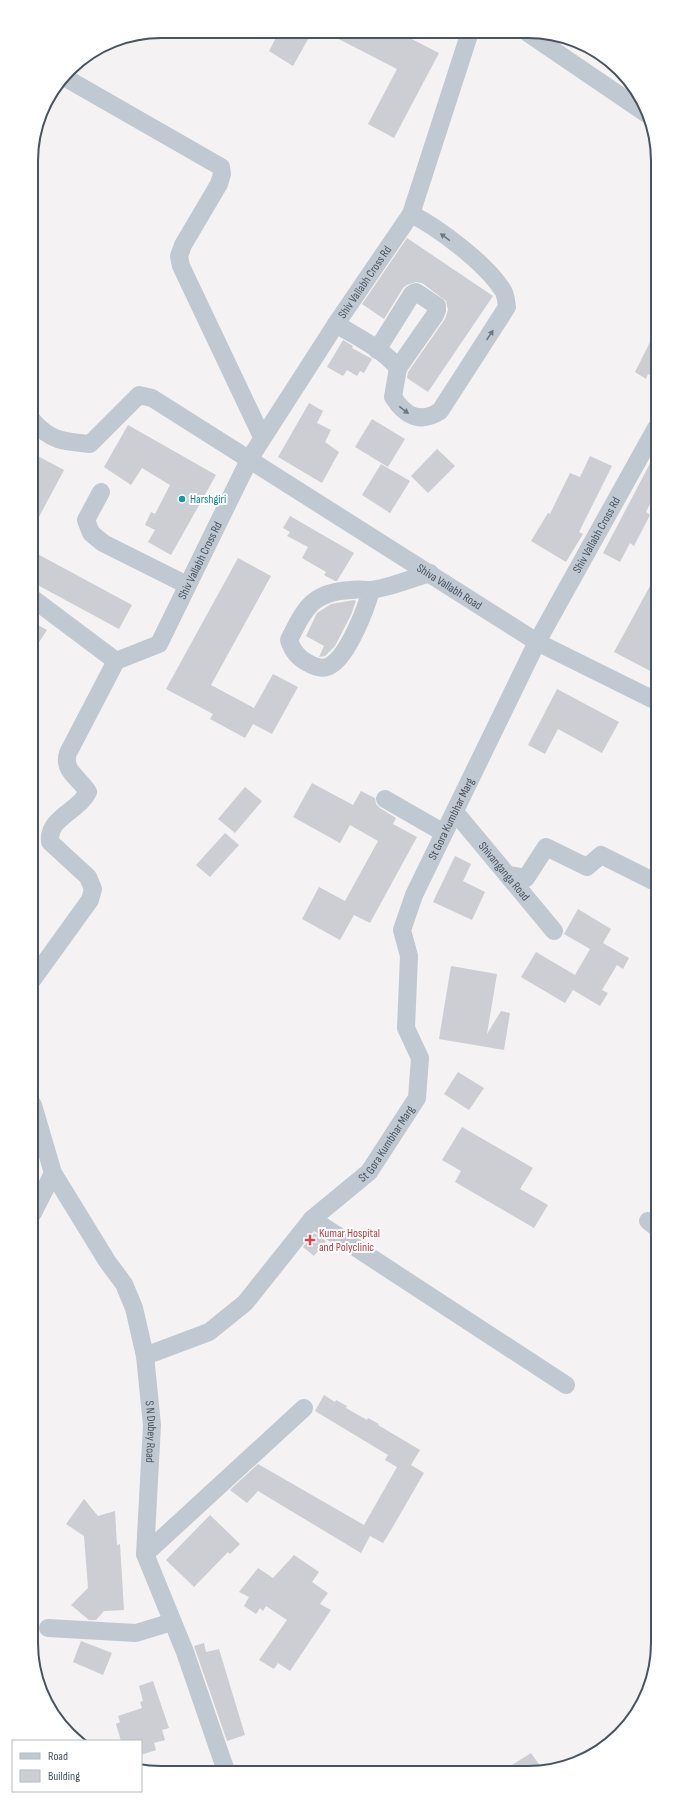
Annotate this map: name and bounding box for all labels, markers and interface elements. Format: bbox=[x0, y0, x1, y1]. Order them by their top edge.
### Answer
one-way arrow bbox=[440, 232, 451, 241]
street label: Shiv Vallabh Cross Rd bbox=[335, 243, 395, 321]
one-way arrow bbox=[486, 330, 494, 341]
one-way arrow bbox=[399, 406, 410, 414]
place label: Harshgiri bbox=[190, 492, 226, 507]
marker: Harshgiri bbox=[177, 494, 187, 504]
street label: Shiv Vallabh Cross Rd bbox=[569, 494, 624, 576]
street label: Shiv Vallabh Cross Rd bbox=[175, 519, 225, 602]
street label: Shiva Vallabh Road bbox=[414, 560, 485, 613]
street label: St Gora Kumbhar Marg bbox=[425, 775, 477, 862]
street label: Shivanganga Road bbox=[475, 839, 533, 904]
street label: St Gora Kumbhar Marg bbox=[355, 1102, 418, 1185]
place label: Kumar Hospital and Polyclinic bbox=[319, 1226, 380, 1255]
marker: Kumar Hospital and Polyclinic bbox=[304, 1234, 316, 1246]
street label: S N Dubey Road bbox=[142, 1400, 160, 1463]
legend bbox=[12, 1740, 142, 1792]
text: Road bbox=[48, 1749, 68, 1764]
text: Building bbox=[48, 1769, 80, 1784]

